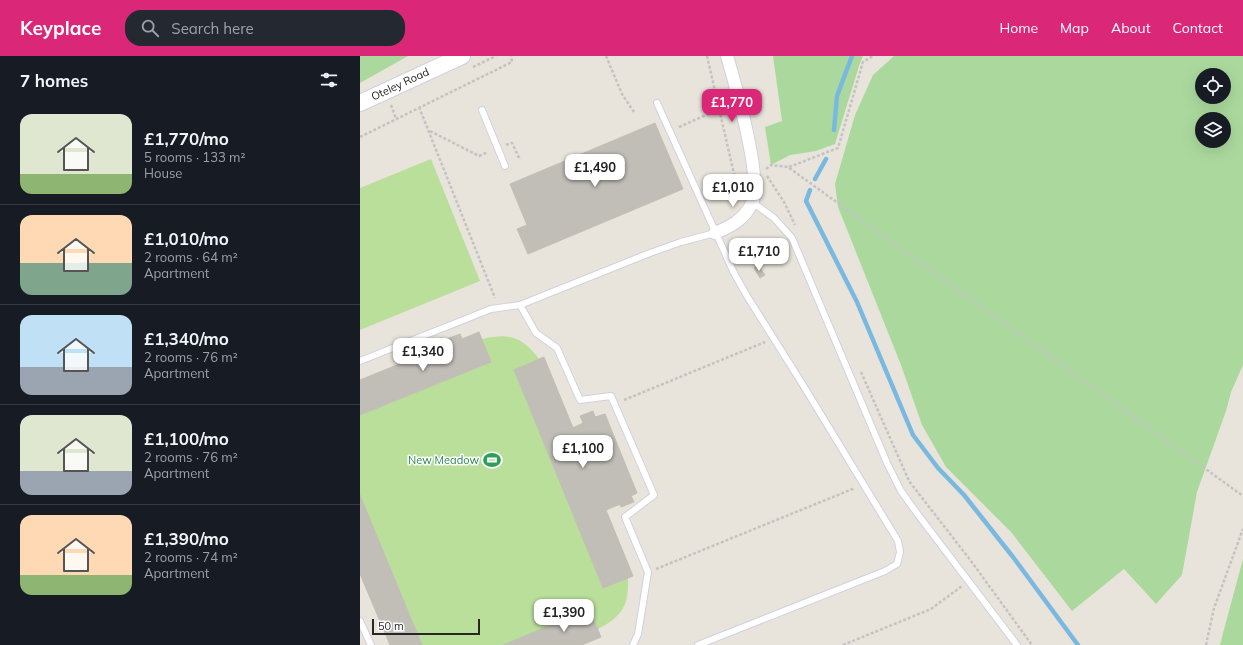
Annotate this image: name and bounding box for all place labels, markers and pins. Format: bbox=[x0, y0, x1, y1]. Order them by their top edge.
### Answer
pin: £1,770 bbox=[699, 89, 765, 123]
pin: £1,490 bbox=[562, 154, 628, 188]
pin: £1,010 bbox=[700, 174, 766, 208]
pin: £1,710 bbox=[726, 238, 792, 272]
pin: £1,340 bbox=[390, 338, 456, 372]
pin: £1,100 bbox=[550, 435, 616, 469]
sports icon: New Meadow bbox=[482, 450, 502, 470]
place label: New Meadow bbox=[408, 453, 479, 467]
pin: £1,390 bbox=[531, 599, 597, 633]

